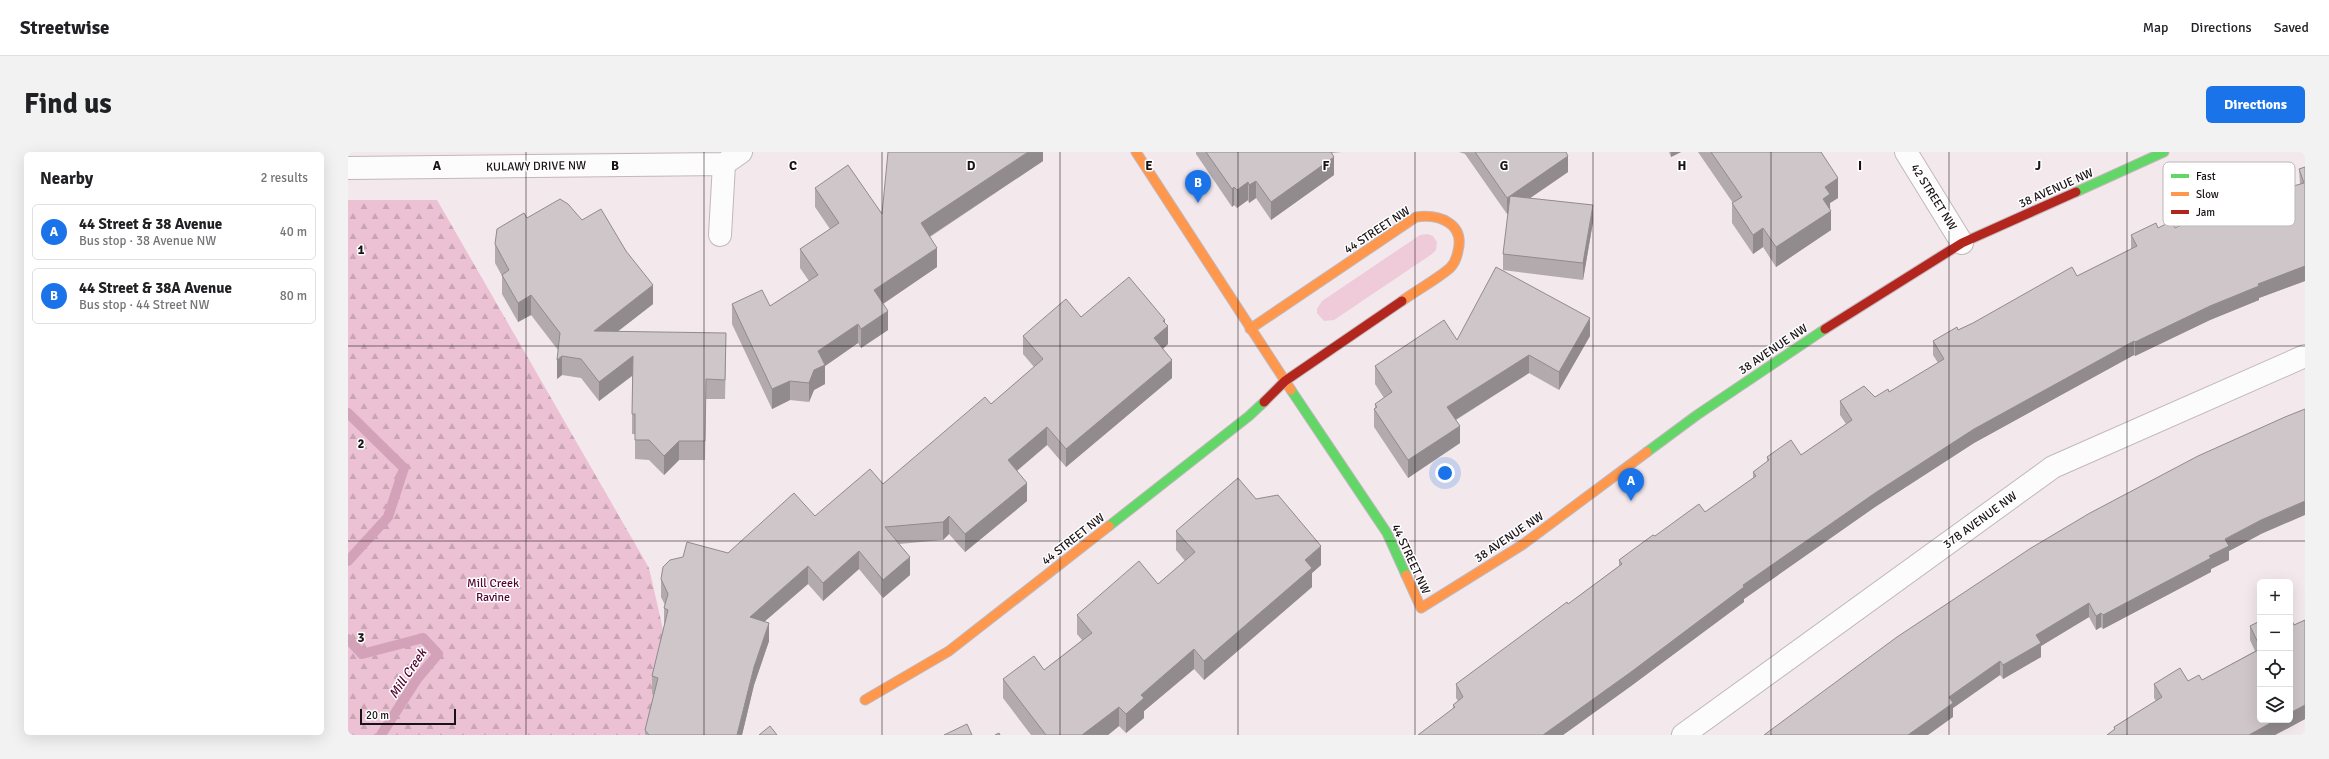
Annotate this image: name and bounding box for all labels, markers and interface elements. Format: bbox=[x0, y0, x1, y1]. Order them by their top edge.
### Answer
text: Streetwise bbox=[20, 16, 110, 40]
text: Map bbox=[2143, 19, 2169, 36]
text: Directions bbox=[2191, 19, 2252, 36]
text: Saved bbox=[2274, 19, 2309, 36]
button: Directions bbox=[2206, 86, 2305, 123]
text: Find us bbox=[24, 87, 112, 121]
text: A bbox=[433, 158, 442, 174]
street label: KULAWY DRIVE NW bbox=[486, 158, 586, 175]
text: B bbox=[611, 158, 619, 174]
text: C bbox=[789, 158, 797, 174]
text: D bbox=[967, 158, 976, 174]
text: E bbox=[1145, 158, 1153, 174]
text: F bbox=[1323, 158, 1330, 174]
text: G bbox=[1500, 158, 1508, 174]
text: H bbox=[1678, 158, 1686, 174]
text: I bbox=[1858, 158, 1862, 174]
text: J bbox=[2035, 158, 2041, 174]
street label: 42 STREET NW bbox=[1907, 161, 1960, 233]
legend bbox=[2163, 162, 2295, 226]
street label: 38 AVENUE NW bbox=[2017, 165, 2096, 212]
text: Nearby bbox=[40, 168, 93, 189]
text: 2 results bbox=[260, 170, 308, 186]
pin: B bbox=[1185, 170, 1211, 203]
text: Fast bbox=[2196, 170, 2216, 183]
text: Slow bbox=[2196, 188, 2219, 201]
street label: 44 STREET NW bbox=[1342, 204, 1413, 257]
text: Jam bbox=[2196, 206, 2215, 219]
text: 44 Street & 38 Avenue bbox=[79, 215, 222, 233]
text: A bbox=[50, 224, 58, 240]
text: 40 m bbox=[280, 224, 307, 240]
text: Bus stop · 38 Avenue NW bbox=[79, 233, 216, 249]
text: 1 bbox=[357, 242, 365, 258]
text: 44 Street & 38A Avenue bbox=[79, 279, 232, 297]
text: B bbox=[50, 288, 58, 304]
text: 80 m bbox=[280, 288, 307, 304]
text: Bus stop · 44 Street NW bbox=[79, 297, 210, 313]
street label: 38 AVENUE NW bbox=[1736, 321, 1811, 378]
text: 2 bbox=[357, 436, 365, 452]
your location bbox=[1435, 463, 1455, 483]
pin: A bbox=[1618, 468, 1644, 501]
street label: 37B AVENUE NW bbox=[1941, 489, 2020, 552]
street label: 38 AVENUE NW bbox=[1472, 509, 1547, 566]
street label: 44 STREET NW bbox=[1039, 510, 1108, 569]
street label: 44 STREET NW bbox=[1388, 522, 1433, 597]
park label: Mill Creek Ravine bbox=[467, 576, 519, 605]
map controls bbox=[2257, 579, 2293, 723]
button: + bbox=[2257, 579, 2293, 615]
button: − bbox=[2257, 615, 2293, 651]
text: 3 bbox=[357, 630, 365, 646]
water label: Mill Creek bbox=[385, 645, 431, 701]
button: locate bbox=[2257, 651, 2293, 687]
button: layers bbox=[2257, 687, 2293, 723]
scale bar bbox=[360, 707, 456, 726]
text: 20 m bbox=[366, 709, 389, 722]

